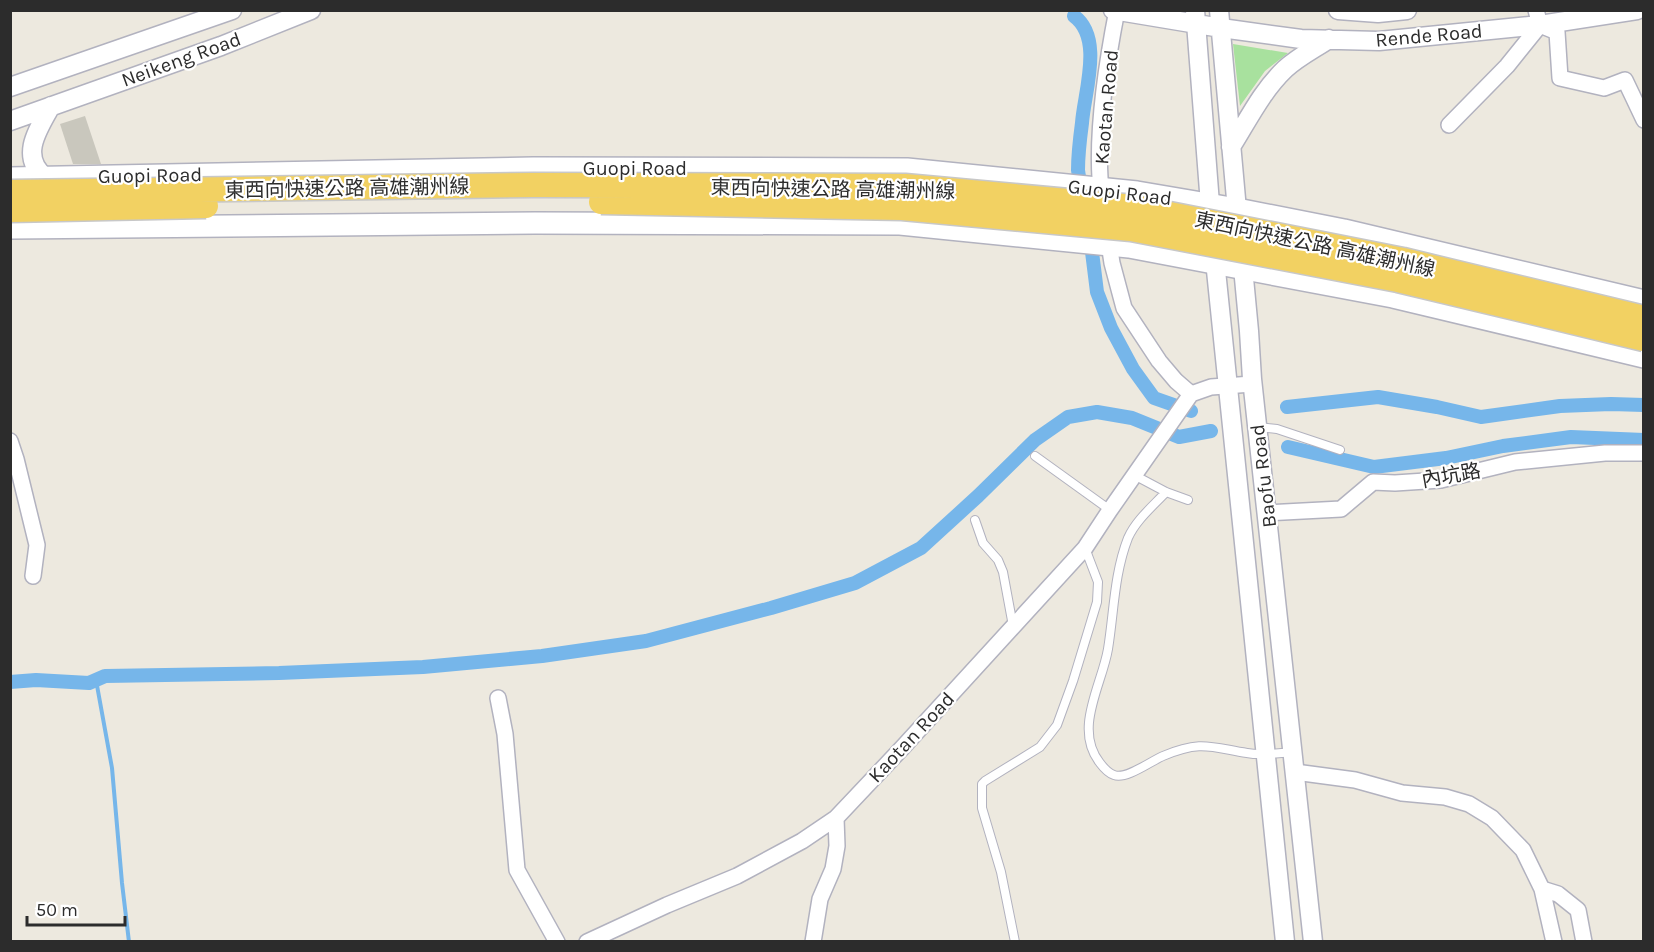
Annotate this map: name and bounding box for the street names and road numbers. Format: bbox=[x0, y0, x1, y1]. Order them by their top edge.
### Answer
street label: Rende Road bbox=[1374, 19, 1484, 52]
street label: Neikeng Road bbox=[118, 27, 244, 92]
street label: Kaotan Road bbox=[1090, 49, 1123, 166]
street label: Guopi Road bbox=[583, 157, 687, 180]
street label: Guopi Road bbox=[98, 163, 202, 188]
street label: 東西向快速公路 高雄潮州線 bbox=[224, 175, 470, 202]
street label: Guopi Road bbox=[1067, 175, 1173, 210]
street label: 東西向快速公路 高雄潮州線 bbox=[710, 176, 956, 203]
street label: 東西向快速公路 高雄潮州線 bbox=[1193, 208, 1437, 281]
street label: Baofu Road bbox=[1246, 423, 1281, 529]
street label: 內坑路 bbox=[1420, 459, 1483, 492]
street label: Kaotan Road bbox=[864, 687, 959, 787]

